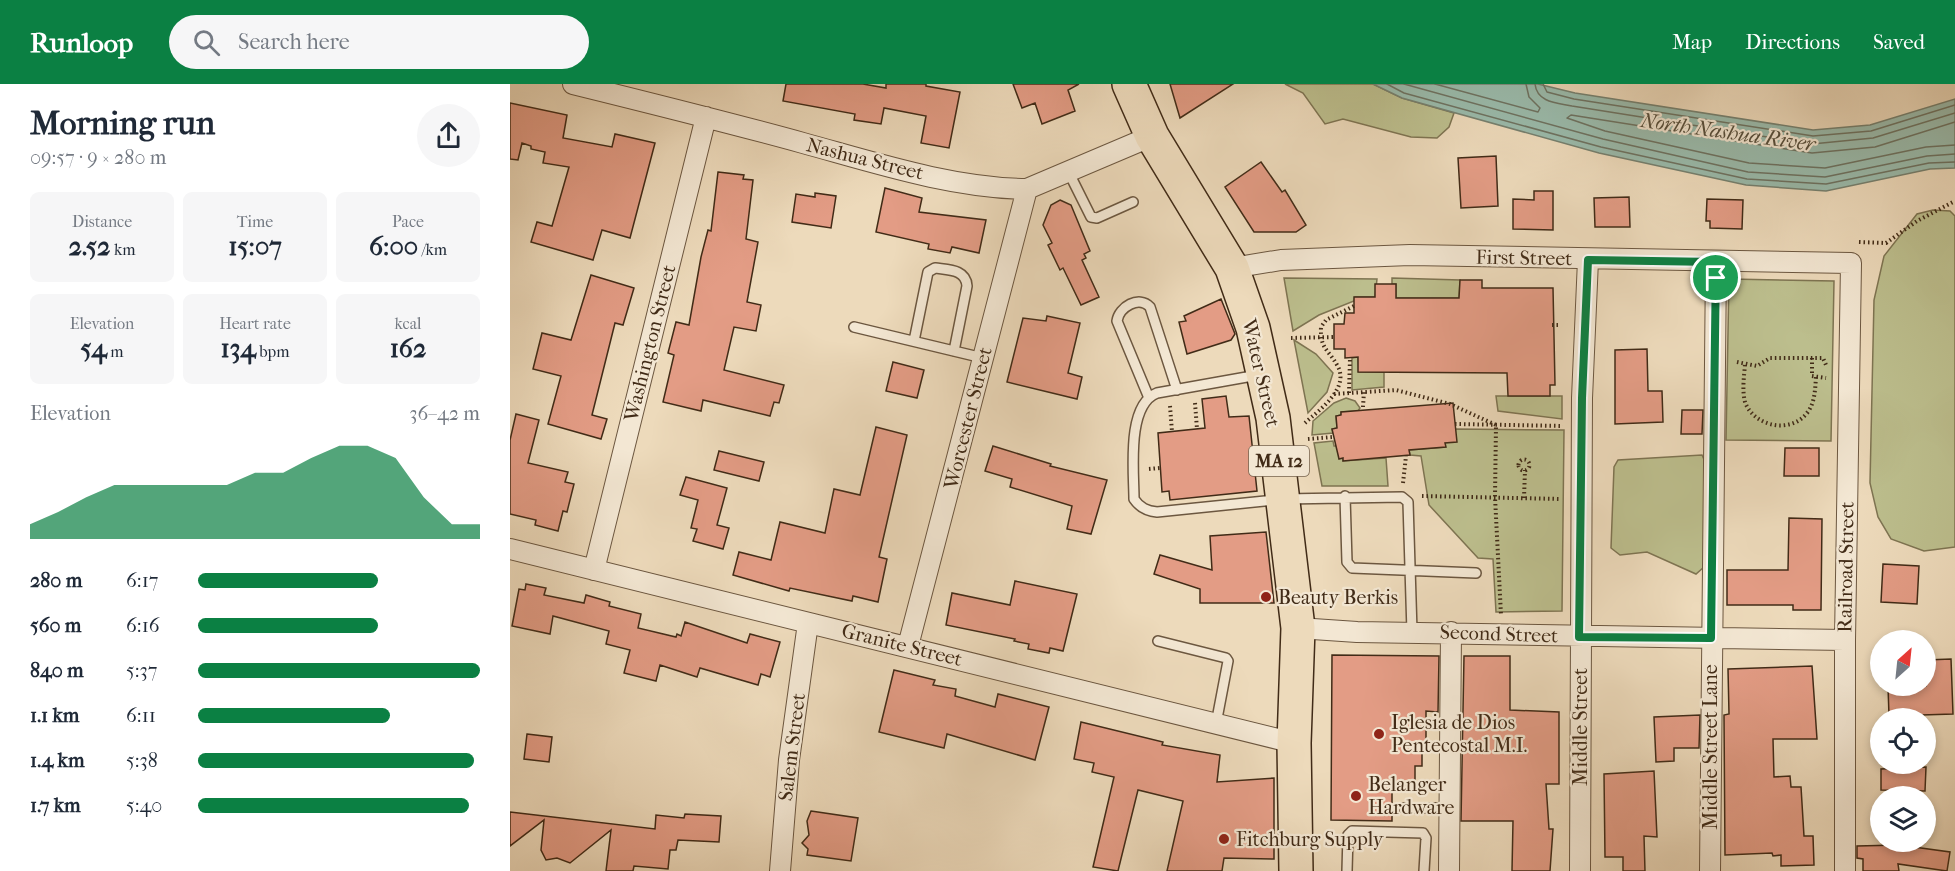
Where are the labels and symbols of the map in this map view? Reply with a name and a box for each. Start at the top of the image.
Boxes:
water label: North Nashua River [1638,108,1818,156]
street label: Nashua Street [804,133,926,185]
street label: First Street [1475,246,1573,270]
pin [1690,252,1741,303]
street label: Washington Street [619,262,681,425]
street label: Water Street [1237,316,1285,429]
street label: Worcester Street [939,345,997,492]
road number: MA 12 [1249,446,1309,476]
street label: Railroad Street [1833,501,1859,633]
place label: Beauty Berkis [1278,586,1398,609]
marker: Beauty Berkis [1259,590,1273,604]
street label: Granite Street [839,619,965,671]
street label: Second Street [1439,620,1559,648]
north arrow [1870,630,1936,696]
street label: Middle Street Lane [1699,664,1722,830]
street label: Middle Street [1569,668,1592,786]
street label: Salem Street [774,692,810,802]
place label: Iglesia de Dios Pentecostal M.I. [1391,711,1528,757]
marker: Iglesia de Dios Pentecostal M.I. [1372,727,1386,741]
place label: Belanger Hardware [1368,773,1454,819]
marker: Belanger Hardware [1349,789,1363,803]
place label: Fitchburg Supply [1236,828,1385,851]
marker: Fitchburg Supply [1217,832,1231,846]

